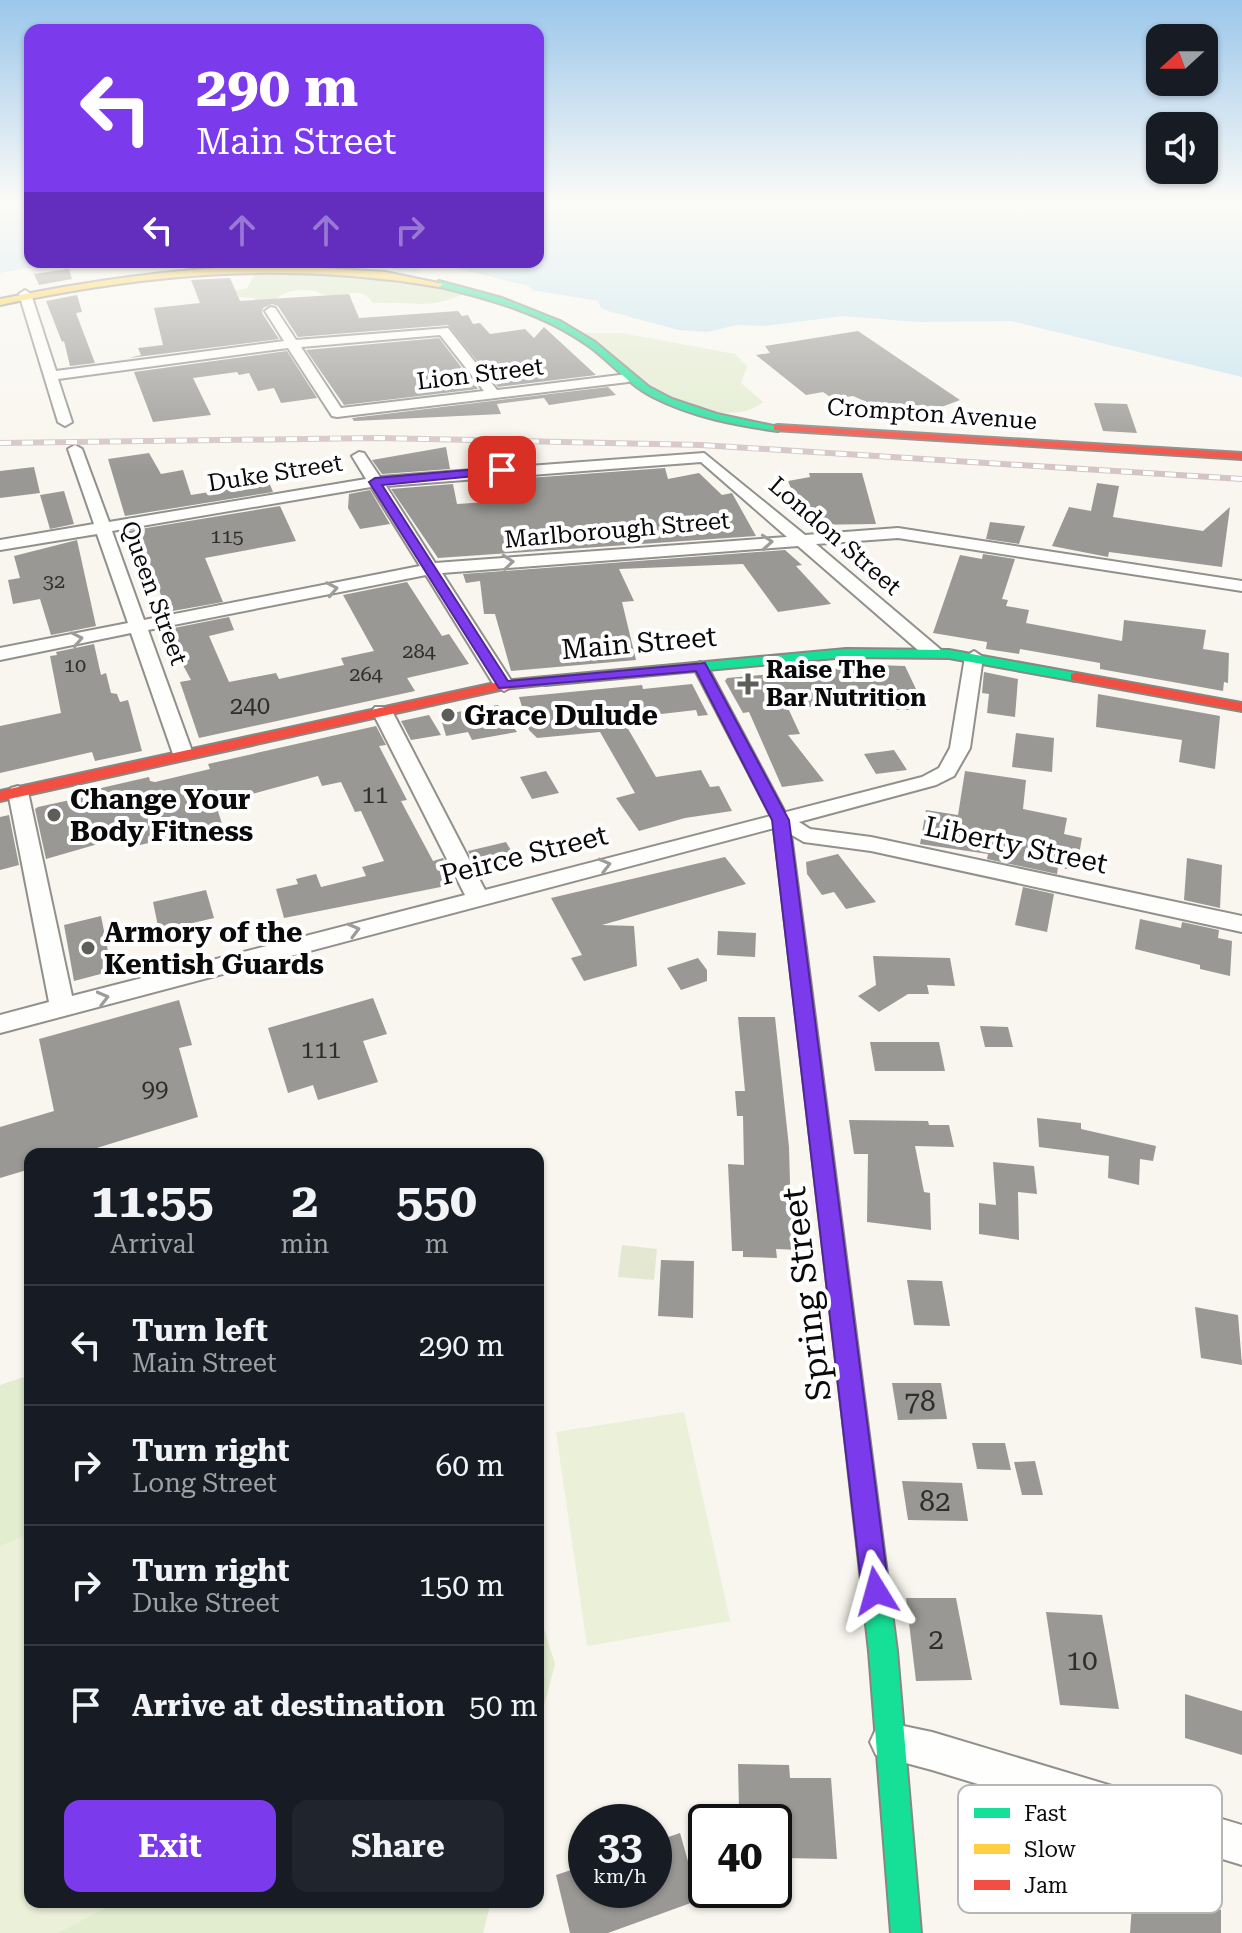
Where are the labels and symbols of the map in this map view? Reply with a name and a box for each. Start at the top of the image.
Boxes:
north arrow [1146,24,1218,96]
street label: Lion Street [415,352,545,396]
street label: Crompton Avenue [826,393,1038,435]
pin [468,436,536,504]
street label: Duke Street [206,449,344,497]
street label: London Street [763,471,907,601]
street label: Marlborough Street [503,506,731,554]
street label: Queen Street [115,517,193,669]
house number: 115 [210,524,244,548]
one-way arrow [761,534,774,551]
one-way arrow [502,554,515,571]
house number: 32 [43,569,65,593]
one-way arrow [325,581,338,598]
street label: Main Street [560,620,718,666]
one-way arrow [70,632,83,649]
house number: 284 [402,639,437,663]
house number: 10 [64,653,86,677]
place label: Raise The Bar Nutrition [766,656,926,712]
house number: 264 [349,662,384,686]
marker: Raise The Bar Nutrition [737,673,759,695]
house number: 240 [230,692,270,720]
place label: Grace Dulude [464,699,658,732]
marker: Grace Dulude [439,706,457,724]
house number: 11 [362,781,388,809]
place label: Change Your Body Fitness [70,783,253,848]
marker: Change Your Body Fitness [45,806,63,824]
street label: Liberty Street [921,809,1111,881]
street label: Peirce Street [437,818,611,892]
one-way arrow [598,857,612,874]
place label: Armory of the Kentish Guards [104,916,324,981]
one-way arrow [346,922,360,939]
marker: Armory of the Kentish Guards [79,939,97,957]
one-way arrow [95,990,109,1007]
house number: 111 [301,1036,341,1064]
house number: 99 [142,1075,168,1103]
street label: Spring Street [773,1185,839,1403]
house number: 78 [904,1385,936,1418]
house number: 82 [919,1485,951,1518]
position arrow [834,1549,918,1633]
house number: 2 [928,1623,944,1656]
house number: 10 [1066,1644,1098,1677]
legend [958,1785,1222,1913]
text: Fast [1024,1801,1067,1826]
speed limit sign: 40 [688,1804,792,1908]
text: Slow [1024,1837,1077,1862]
text: Jam [1024,1873,1068,1898]

